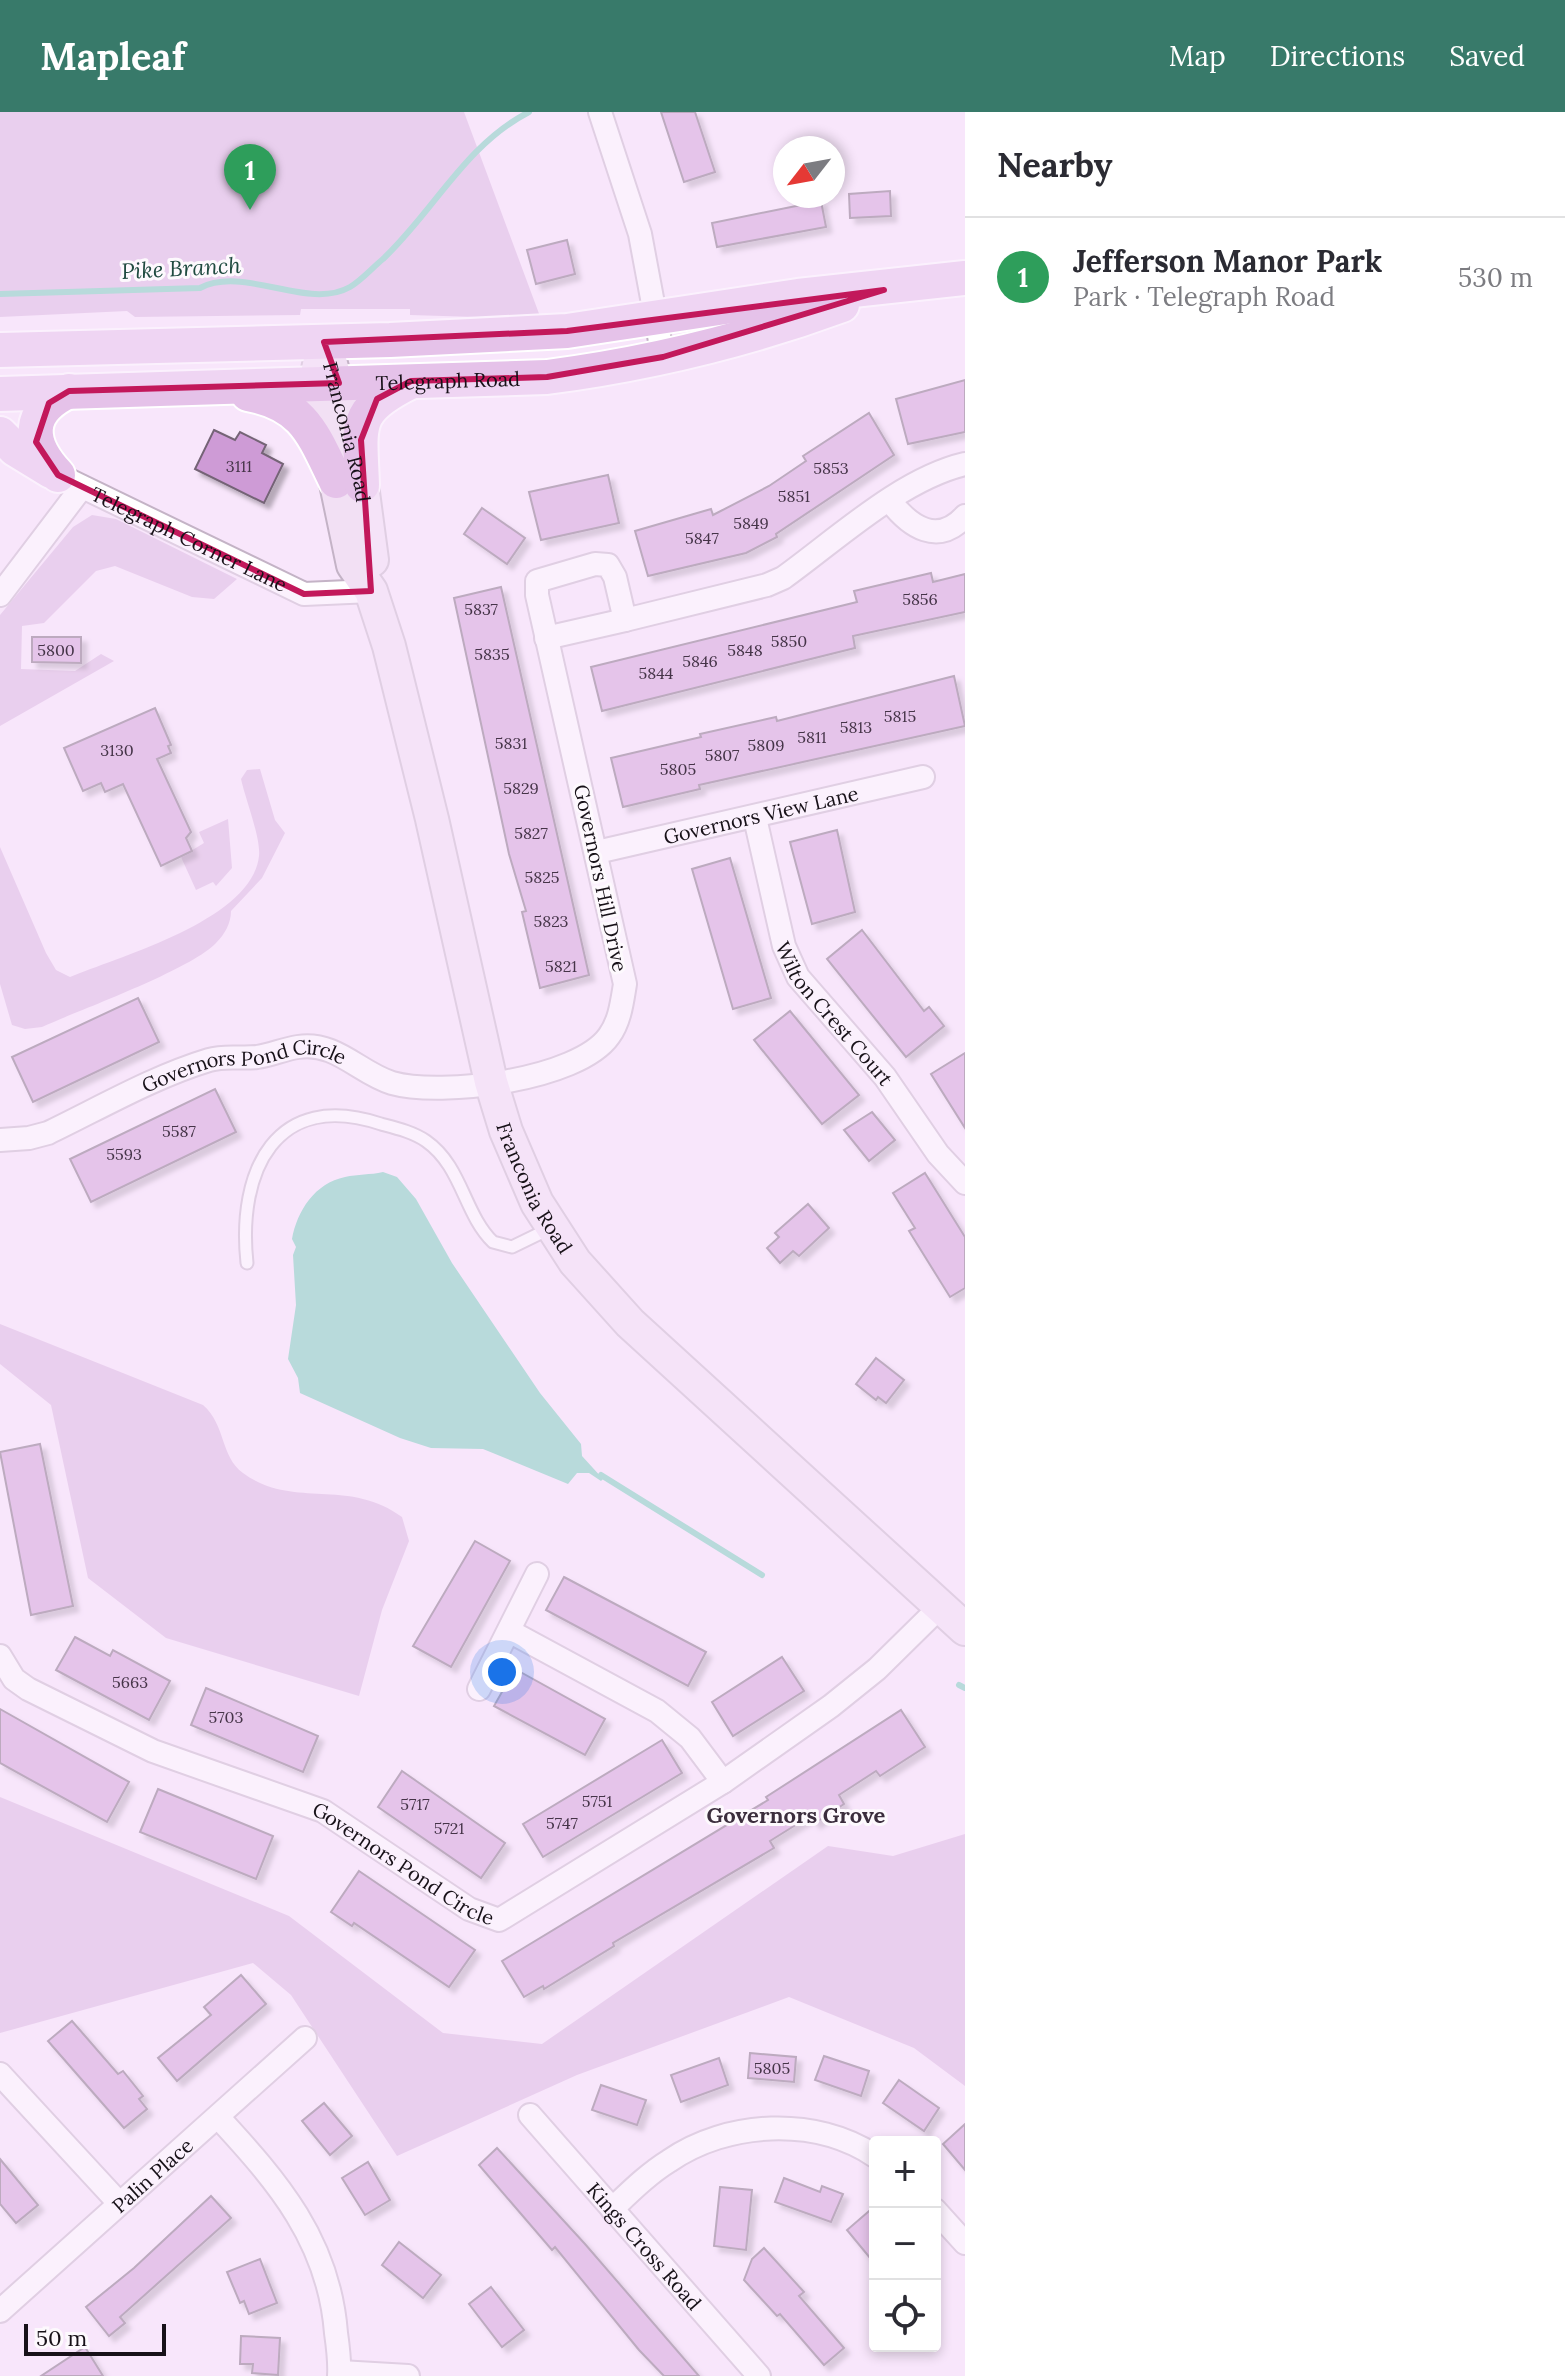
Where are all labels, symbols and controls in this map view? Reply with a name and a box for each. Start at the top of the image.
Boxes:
text: Mapleaf [40,32,185,80]
text: Map [1169,38,1226,74]
text: Directions [1270,38,1405,74]
text: Saved [1449,38,1525,74]
north arrow [773,136,845,208]
text: Nearby [997,143,1113,186]
pin: 1 [224,144,276,210]
text: Jefferson Manor Park [1073,242,1382,280]
water label: Pike Branch [120,251,242,285]
text: 1 [1018,261,1028,294]
text: 530 m [1458,261,1533,294]
text: Park · Telegraph Road [1073,280,1335,313]
street label: Franconia Road [318,359,377,503]
street label: Telegraph Road [375,365,520,395]
house number: 3111 [226,456,252,476]
house number: 5853 [813,458,849,478]
street label: Telegraph Corner Lane [87,481,292,597]
house number: 5851 [778,486,810,506]
house number: 5849 [733,513,769,533]
house number: 5847 [685,528,720,548]
house number: 5856 [902,589,938,609]
house number: 5837 [464,599,498,619]
house number: 5850 [771,631,807,651]
house number: 5800 [37,640,75,660]
house number: 5848 [727,640,763,660]
house number: 5835 [474,644,510,664]
house number: 5846 [682,651,718,671]
house number: 5844 [638,663,674,683]
house number: 5815 [884,706,916,726]
house number: 5813 [840,717,872,737]
house number: 5811 [797,727,827,747]
house number: 5831 [495,733,527,753]
house number: 5809 [748,735,784,755]
house number: 3130 [100,740,134,760]
house number: 5807 [705,745,740,765]
house number: 5805 [660,759,696,779]
house number: 5829 [503,778,539,798]
street label: Governors View Lane [661,780,861,849]
street label: Governors Hill Drive [569,782,633,974]
house number: 5827 [514,823,548,843]
house number: 5825 [524,867,560,887]
house number: 5823 [534,911,569,931]
street label: Wilton Crest Court [771,937,899,1090]
house number: 5821 [545,956,577,976]
street label: Governors Pond Circle [137,1033,351,1097]
street label: Franconia Road [492,1119,578,1258]
house number: 5587 [162,1121,197,1141]
house number: 5593 [106,1144,142,1164]
your location [482,1652,522,1692]
house number: 5663 [112,1672,148,1692]
house number: 5703 [209,1707,244,1727]
house number: 5751 [582,1791,612,1811]
house number: 5717 [400,1794,430,1814]
street label: Governors Pond Circle [310,1796,498,1930]
district label: Governors Grove [707,1801,886,1829]
house number: 5747 [546,1813,579,1833]
house number: 5721 [434,1818,464,1838]
house number: 5805 [754,2058,790,2078]
street label: Palin Place [106,2132,198,2218]
map controls [869,2136,941,2352]
button: + [869,2136,941,2208]
street label: Kings Cross Road [582,2177,707,2315]
button: − [869,2208,941,2280]
button: locate [869,2280,941,2352]
scale bar [24,2320,166,2356]
text: 50 m [36,2324,87,2352]

